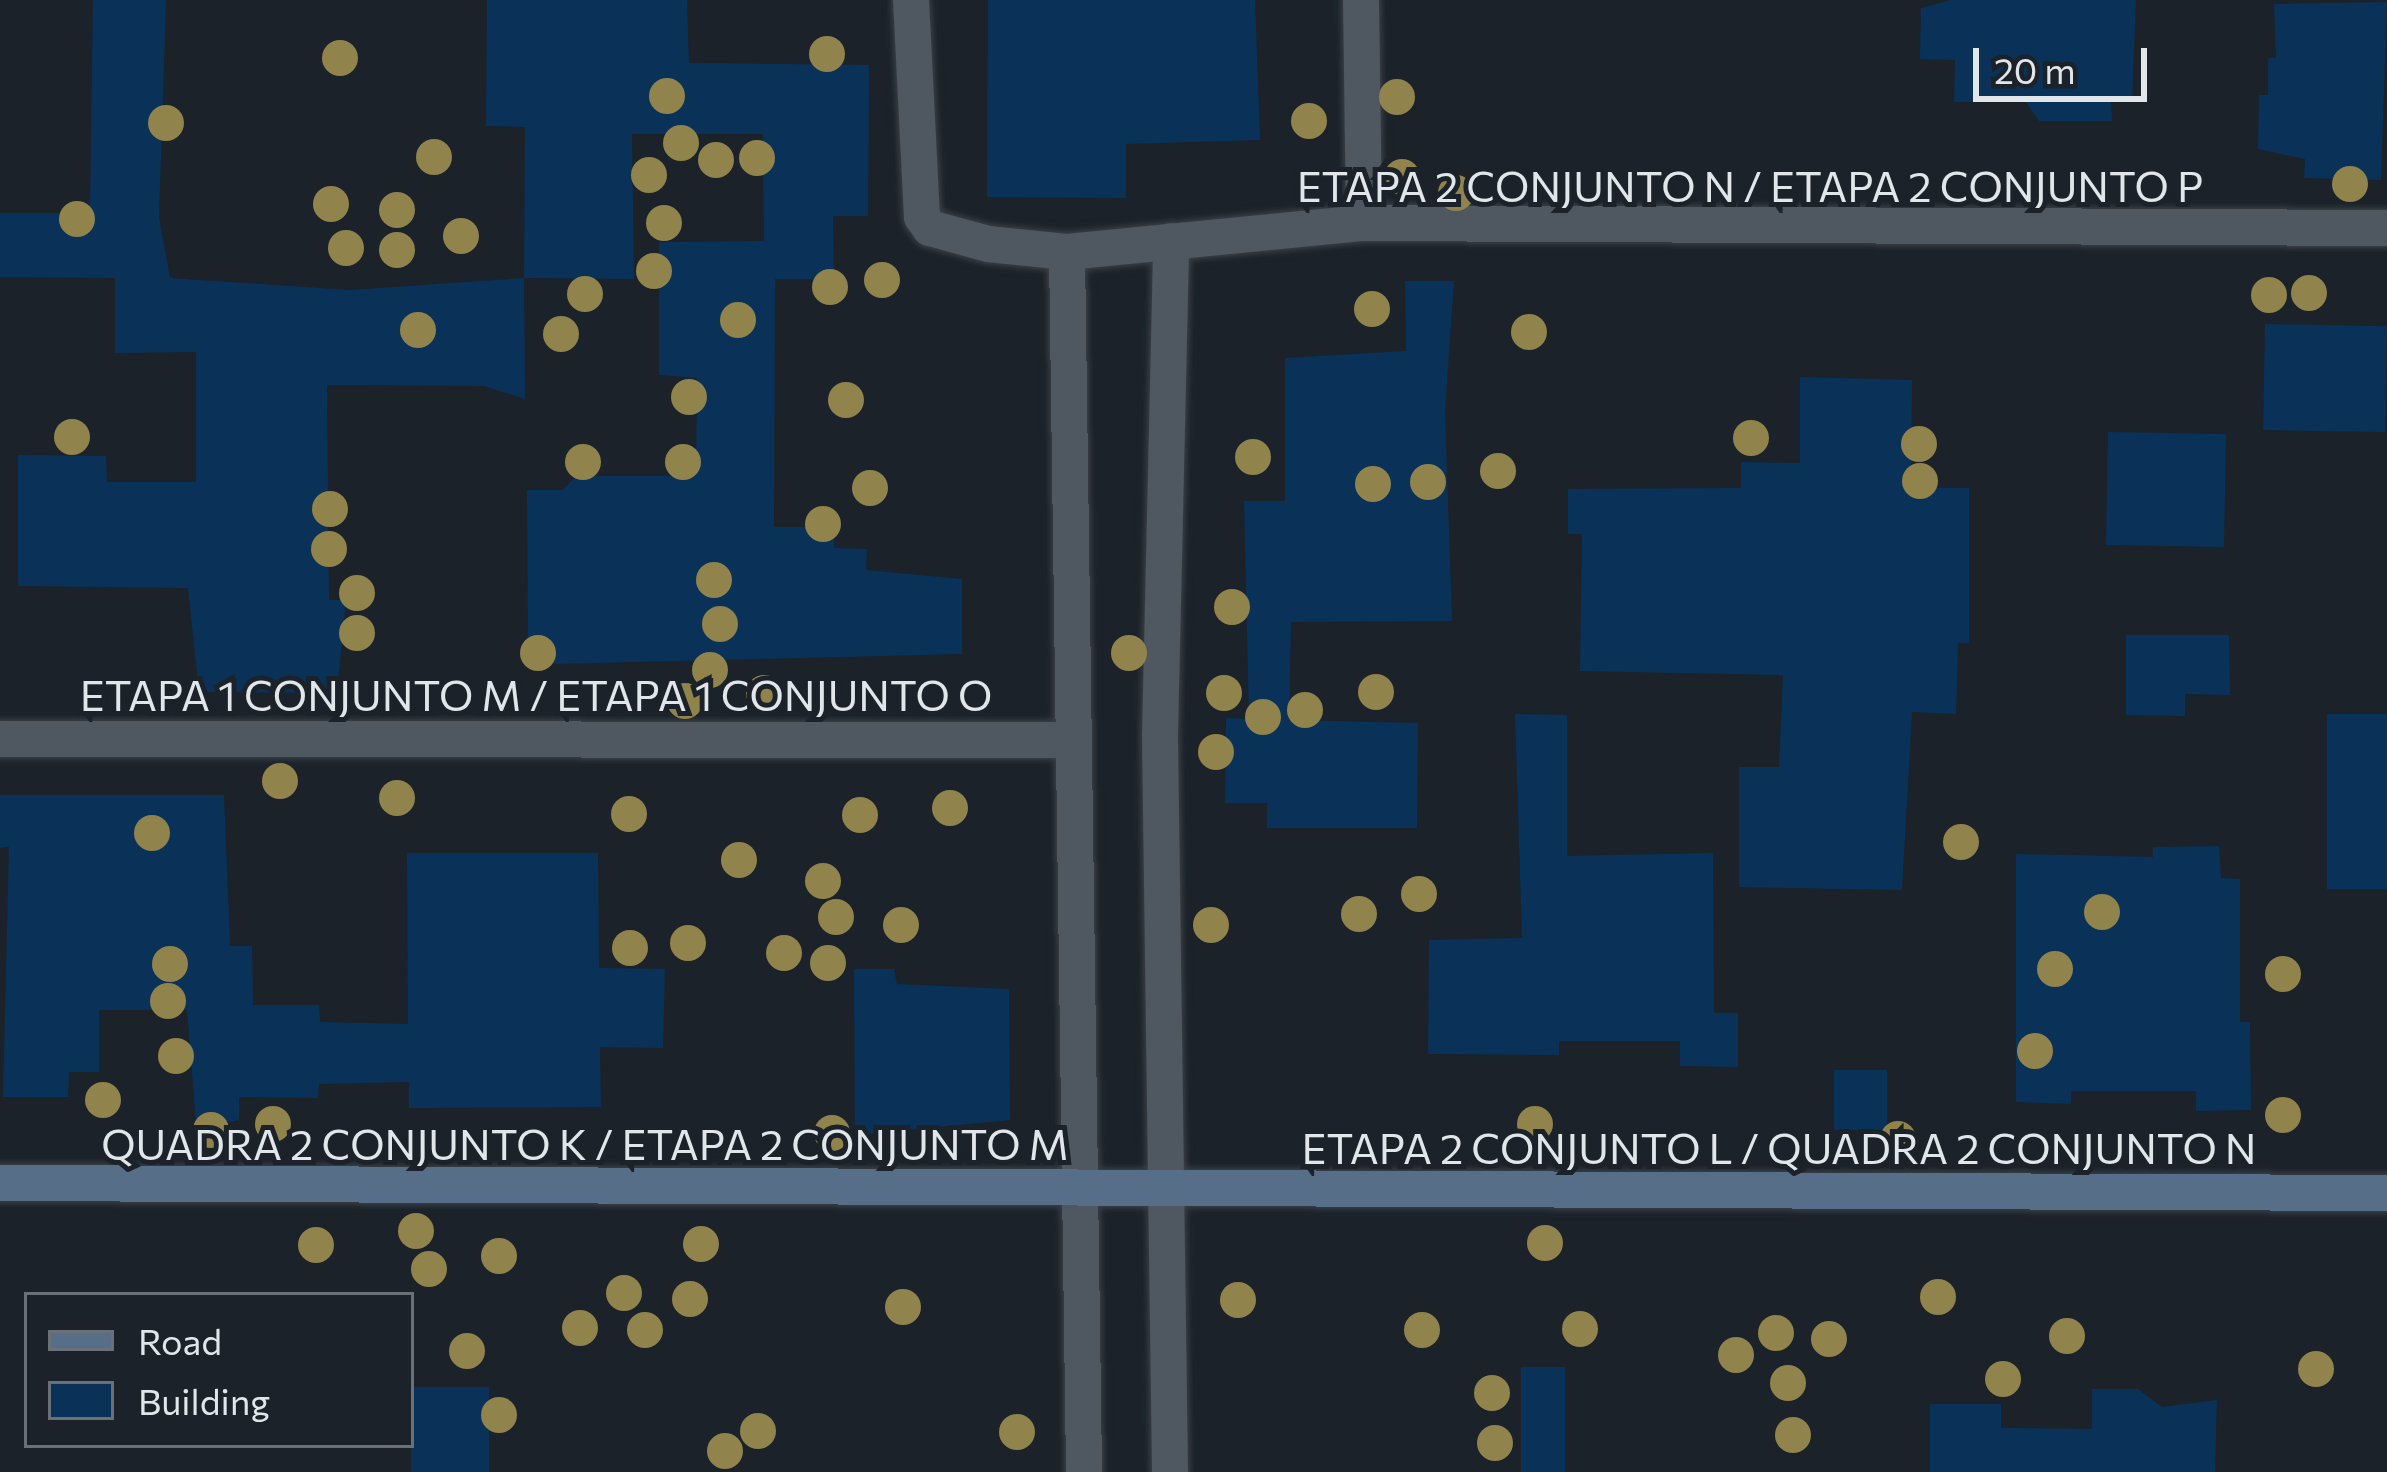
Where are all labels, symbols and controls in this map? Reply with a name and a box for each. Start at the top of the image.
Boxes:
scale bar [1979,24,2153,98]
text: 20 m [1994,47,2076,91]
street label: ETAPA 2 CONJUNTO N / ETAPA 2 CONJUNTO P [1297,160,2203,210]
street label: ETAPA 1 CONJUNTO M / ETAPA 1 CONJUNTO O [80,669,992,719]
street label: QUADRA 2 CONJUNTO K / ETAPA 2 CONJUNTO M [101,1118,1069,1168]
street label: ETAPA 2 CONJUNTO L / QUADRA 2 CONJUNTO N [1302,1122,2256,1172]
legend [24,1292,414,1448]
text: Road [138,1318,222,1362]
text: Building [138,1378,270,1422]

